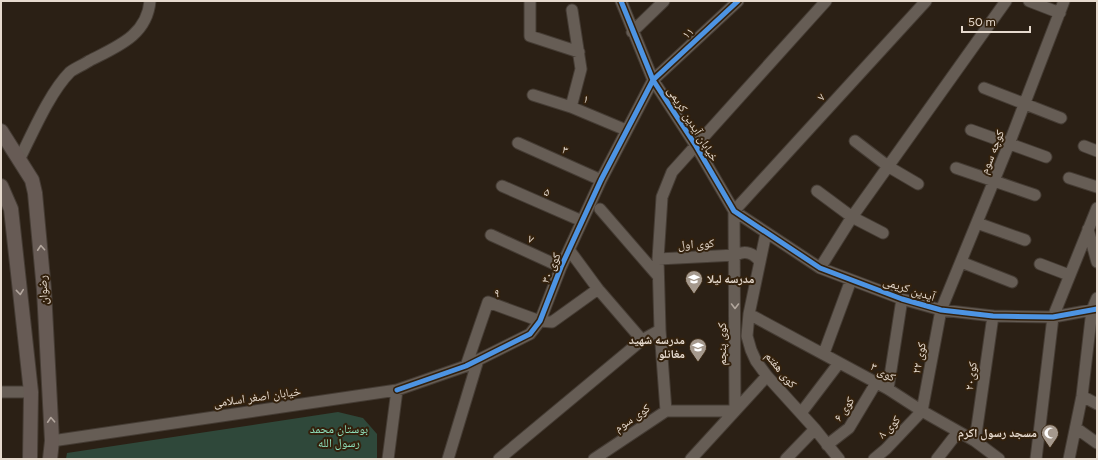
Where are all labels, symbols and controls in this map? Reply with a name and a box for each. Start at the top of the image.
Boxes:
scale bar [962,8,1030,34]
text: 50 m [968,15,996,29]
street label: ۱۱ [679,24,697,42]
street label: خیابان آیدین کریمی [664,84,722,164]
street label: ۷ [814,90,828,104]
street label: ۱ [581,92,591,106]
street label: کوچه سوم [977,128,1008,176]
street label: ۳ [560,143,570,157]
street label: ۵ [542,185,552,199]
street label: ۷ [526,232,537,247]
street label: کوی اول [677,236,715,252]
one-way arrow [36,245,45,251]
street label: کوی ۳۰ [538,251,564,285]
school or university icon: مدرسه لیلا [684,269,704,294]
place label: مدرسه لیلا [707,272,755,286]
street label: آیدین کریمی [881,274,938,304]
street label: رضوان [35,275,51,305]
street label: ۹ [493,286,501,300]
one-way arrow [15,289,24,295]
one-way arrow [731,303,739,309]
street label: کوی پنجم [715,323,730,365]
place label: مدرسه شهید مغانلو [629,333,685,361]
school or university icon: مدرسه شهید مغانلو [688,337,708,362]
street label: کوی ۲۲ [909,341,929,375]
street label: کوی هفتم [761,349,800,392]
street label: کوی ۳ [868,359,898,385]
street label: کوی۲۰ [962,361,980,391]
street label: خیابان اصغر اسلامی [212,384,302,410]
street label: کوی ۶ [831,394,857,424]
street label: کوی سوم [611,401,653,436]
street label: کوی ۸ [875,413,903,441]
one-way arrow [46,417,55,423]
park label: بوستان محمد رسول الله [310,422,368,450]
mosque icon: مسجد رسول اکرم [1040,423,1060,448]
place label: مسجد رسول اکرم [958,426,1037,441]

